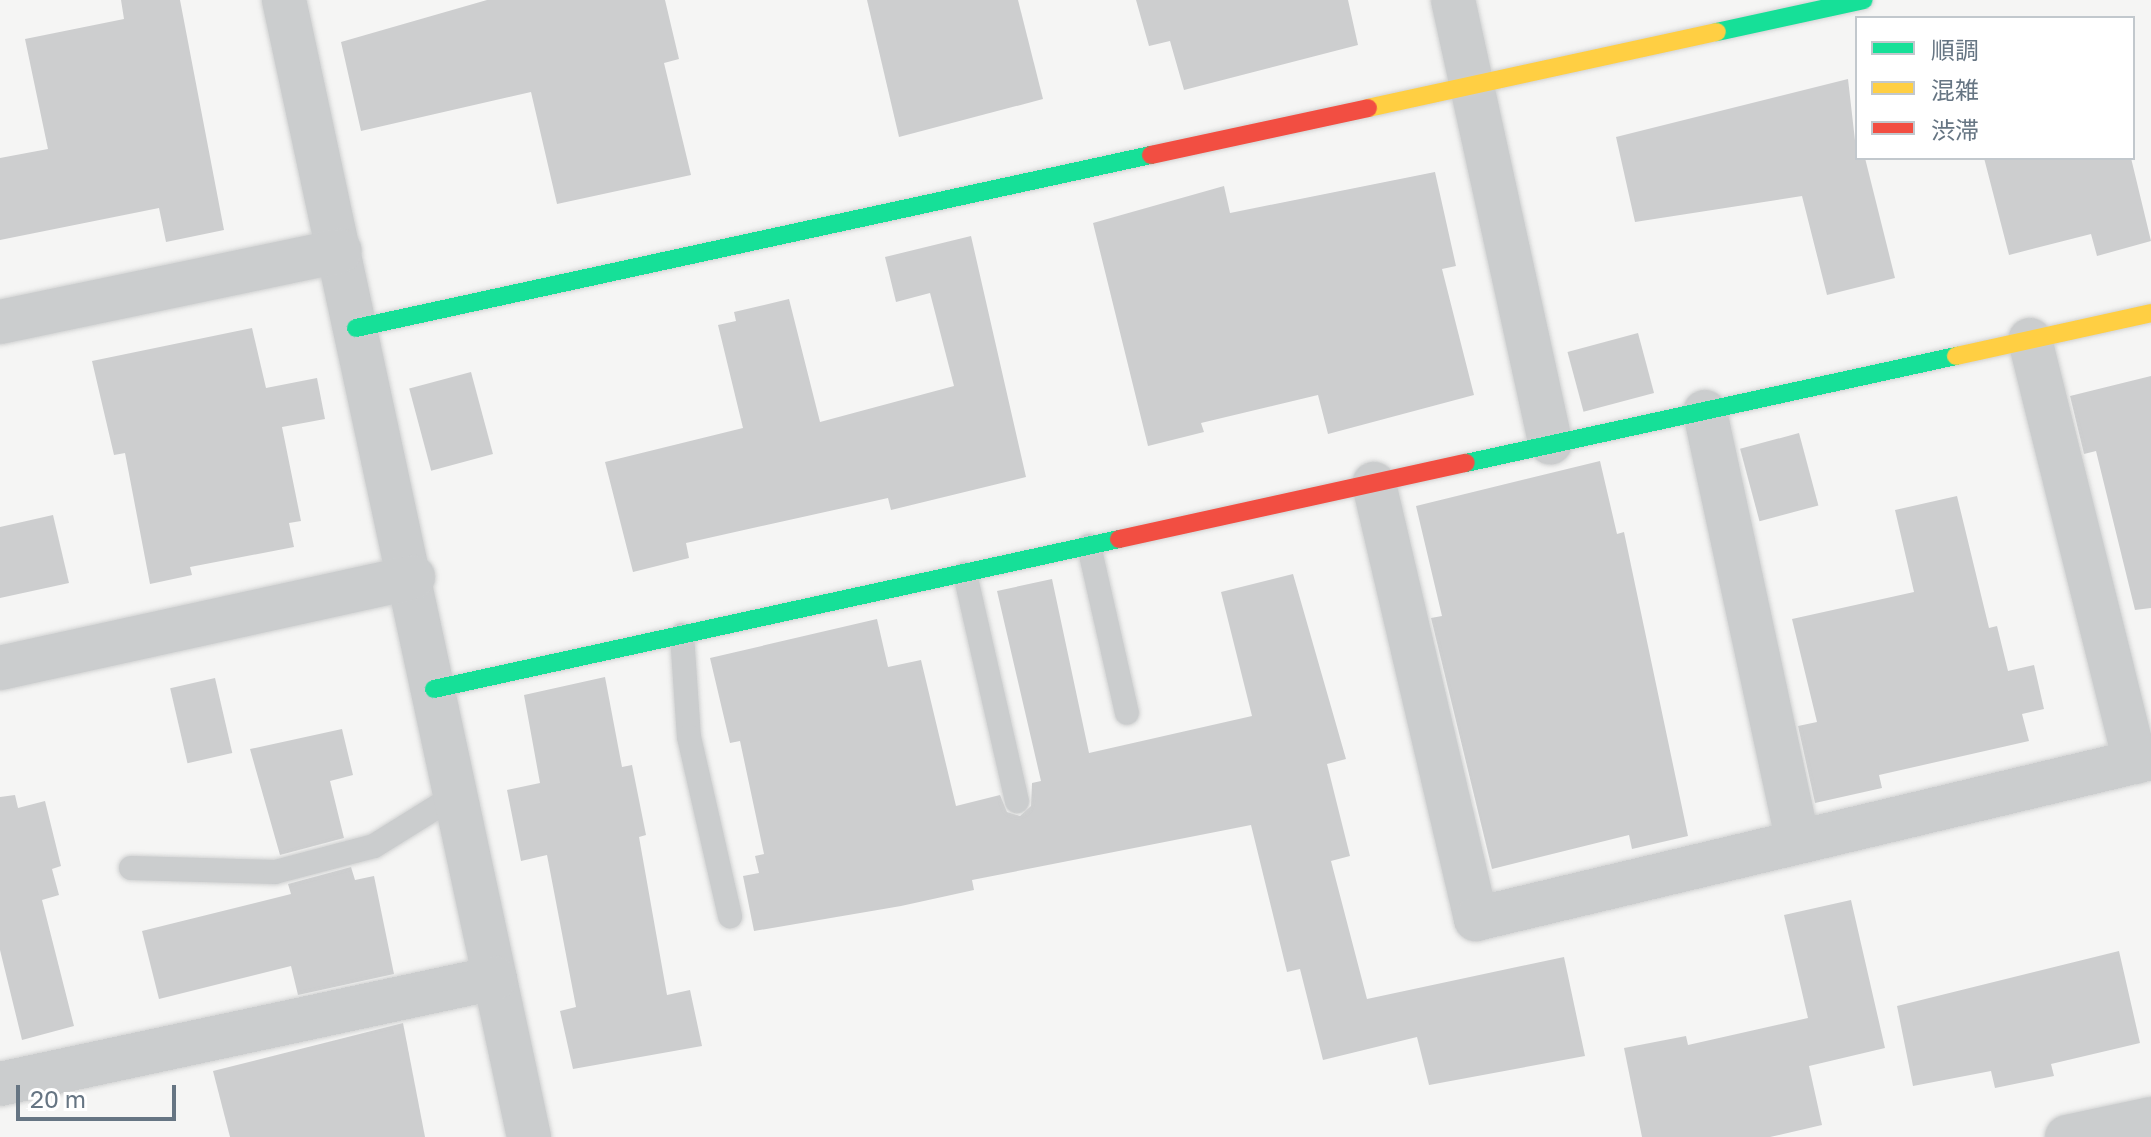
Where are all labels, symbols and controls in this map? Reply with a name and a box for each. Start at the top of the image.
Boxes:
legend [1855,16,2135,160]
text: 順調 [1931,35,1979,64]
text: 混雑 [1931,75,1979,104]
text: 渋滞 [1931,115,1979,144]
scale bar [20,1069,180,1119]
text: 20 m [30,1084,86,1113]

